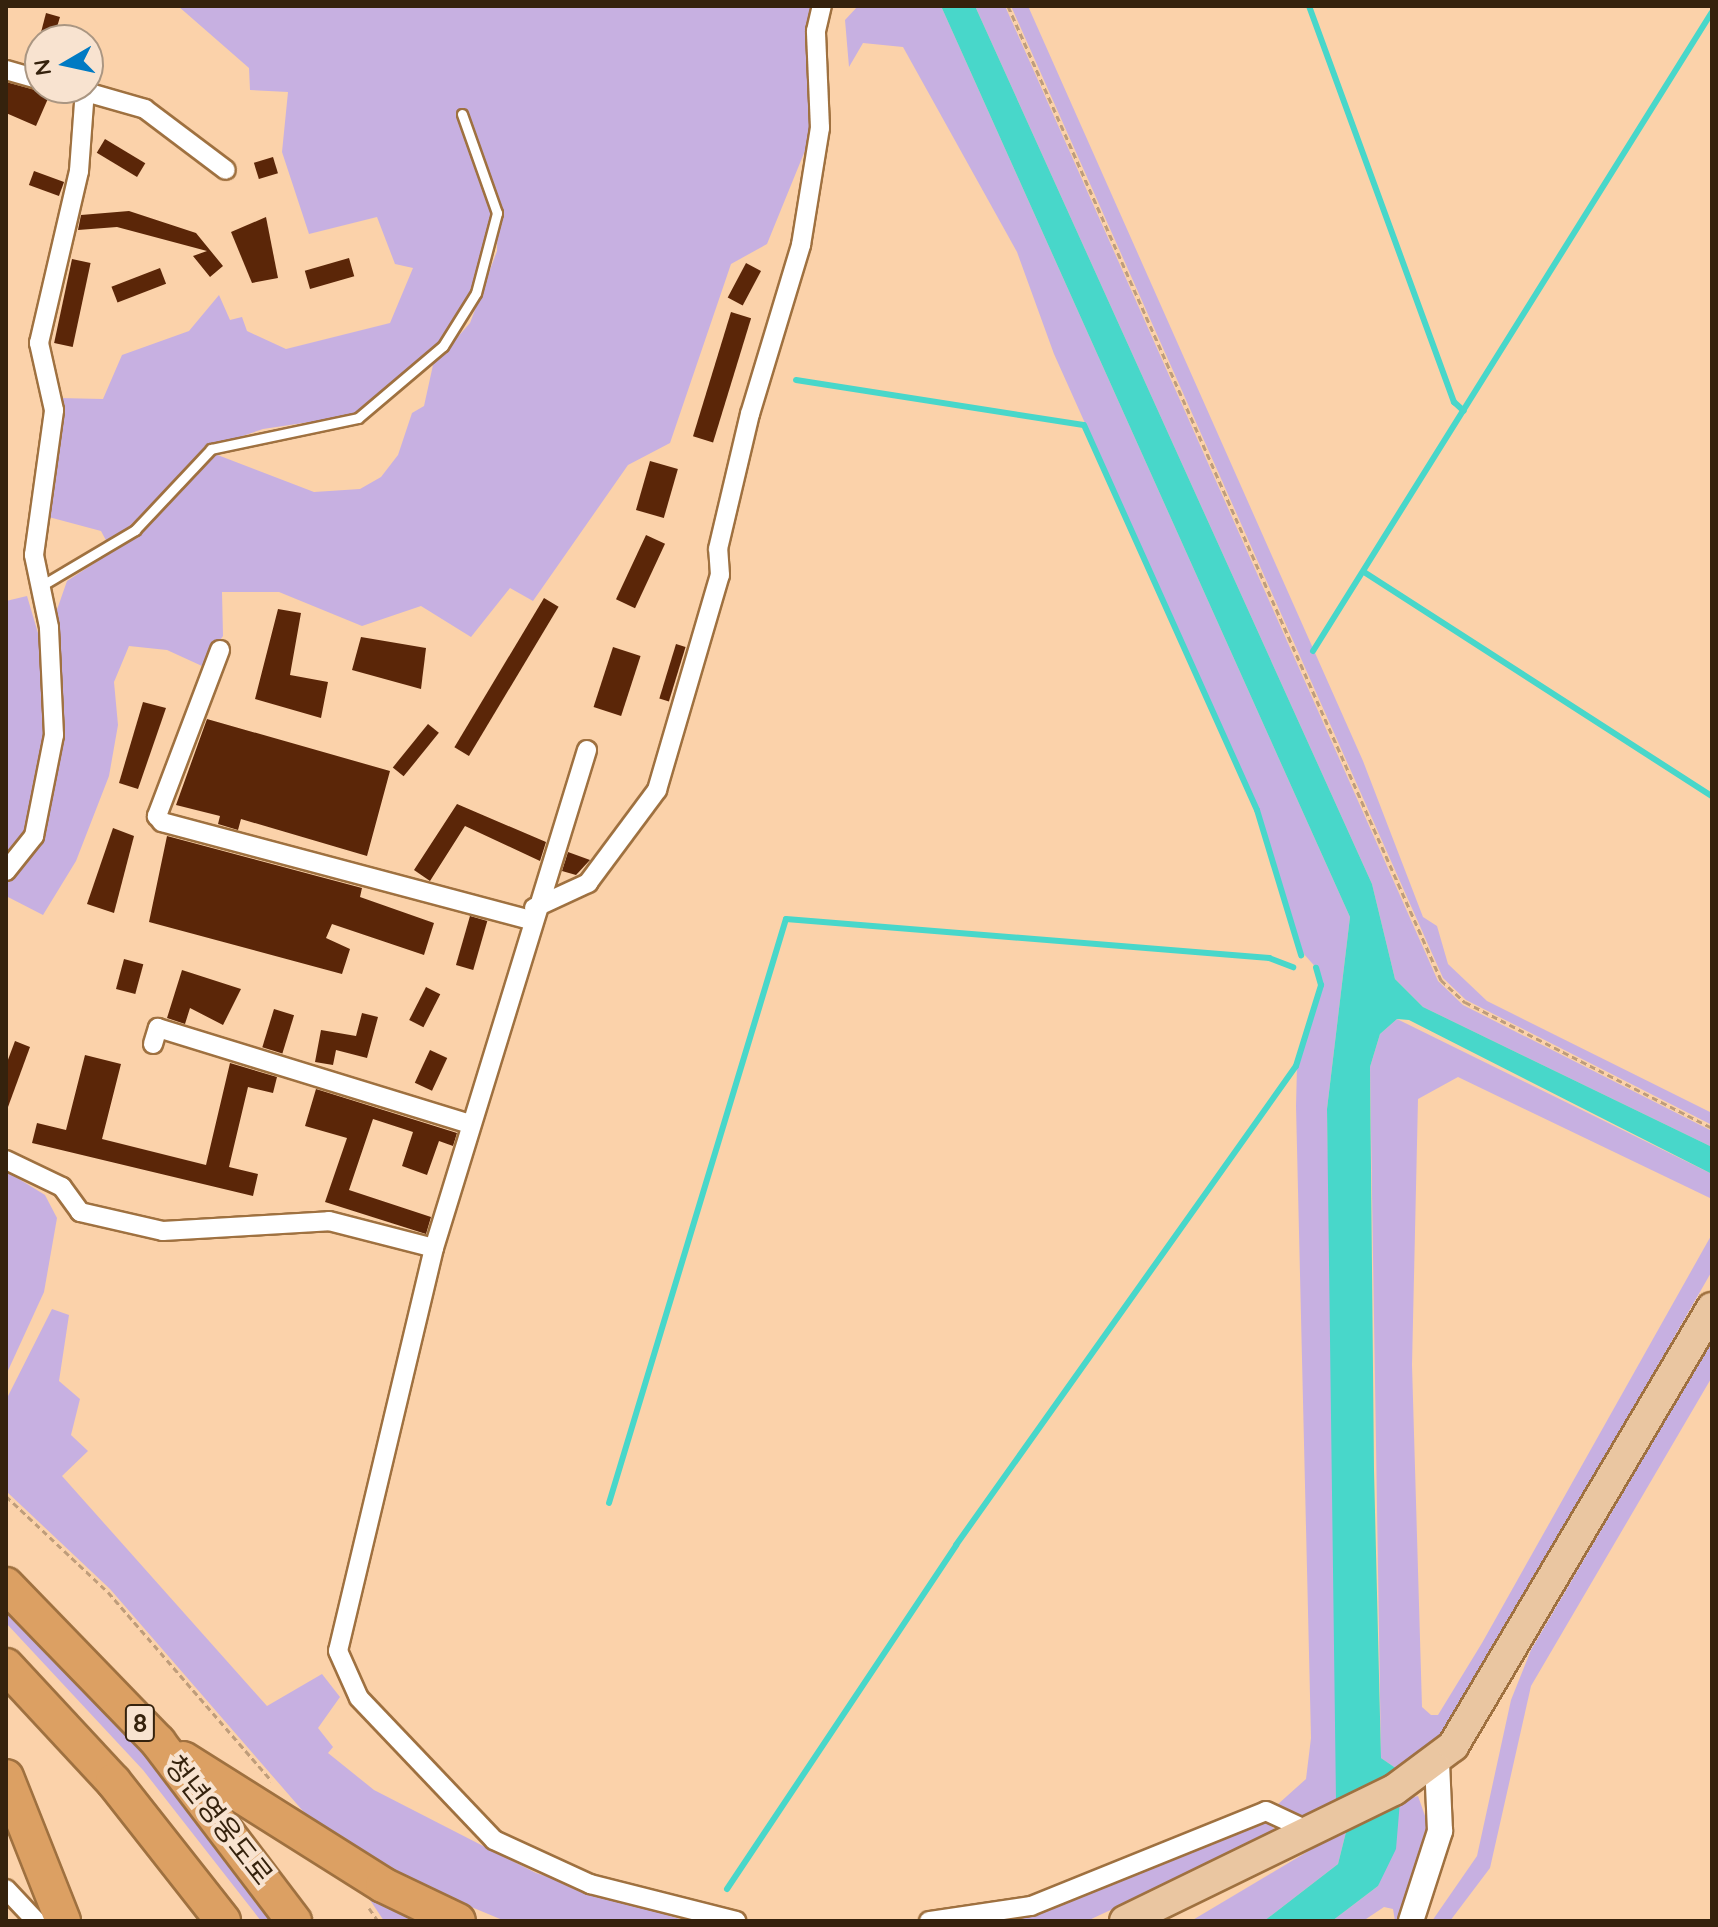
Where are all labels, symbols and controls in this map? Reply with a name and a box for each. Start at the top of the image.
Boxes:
north arrow [24,24,104,104]
text: N [27,57,57,78]
road number: 8 [124,1701,156,1745]
street label: 청년영웅도로 [158,1749,280,1891]

